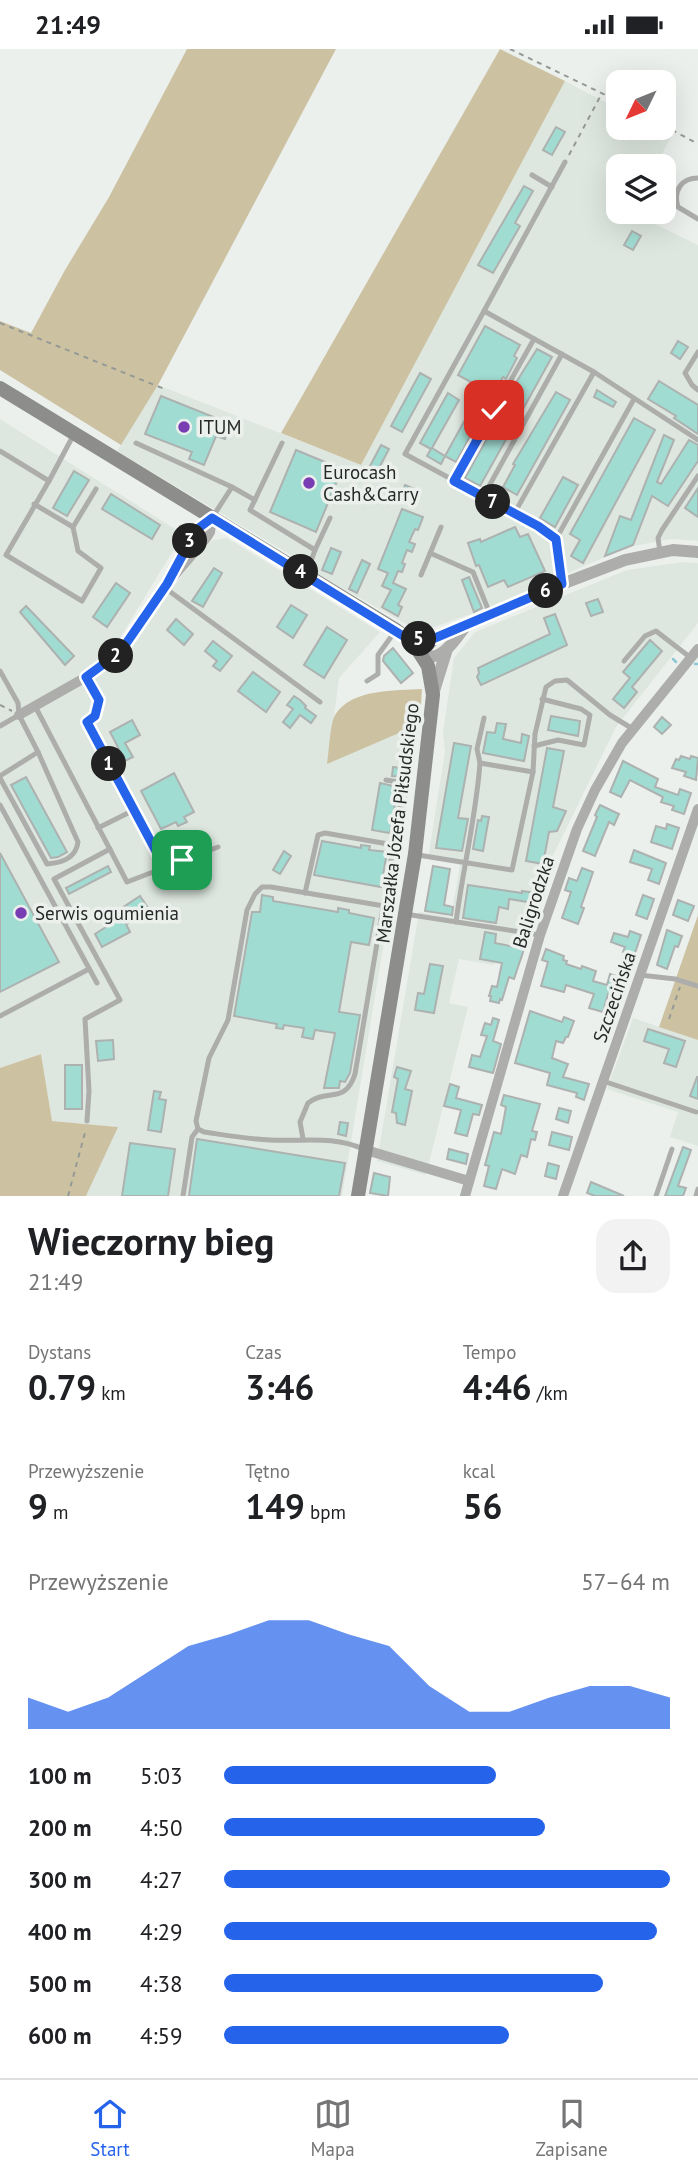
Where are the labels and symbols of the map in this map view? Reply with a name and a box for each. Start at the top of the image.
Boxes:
north arrow [606,70,676,140]
pin [464,380,524,440]
place label: ITUM [198,415,242,439]
marker: ITUM [176,419,192,435]
place label: Eurocash Cash&Carry [323,460,419,506]
marker: Eurocash Cash&Carry [301,475,317,491]
pin: 7 [476,484,510,519]
pin: 3 [172,524,208,559]
pin: 4 [284,554,318,589]
pin: 6 [528,573,564,609]
pin: 5 [402,621,436,657]
pin: 2 [99,639,134,673]
street label: Marszałka Józefa Piłsudskiego [370,702,424,944]
pin: 1 [92,747,126,781]
pin [152,830,212,890]
street label: Baligrodzka [507,853,559,951]
place label: Serwis ogumienia [35,901,179,925]
marker: Serwis ogumienia [13,905,29,921]
street label: Szczecińska [587,948,641,1046]

